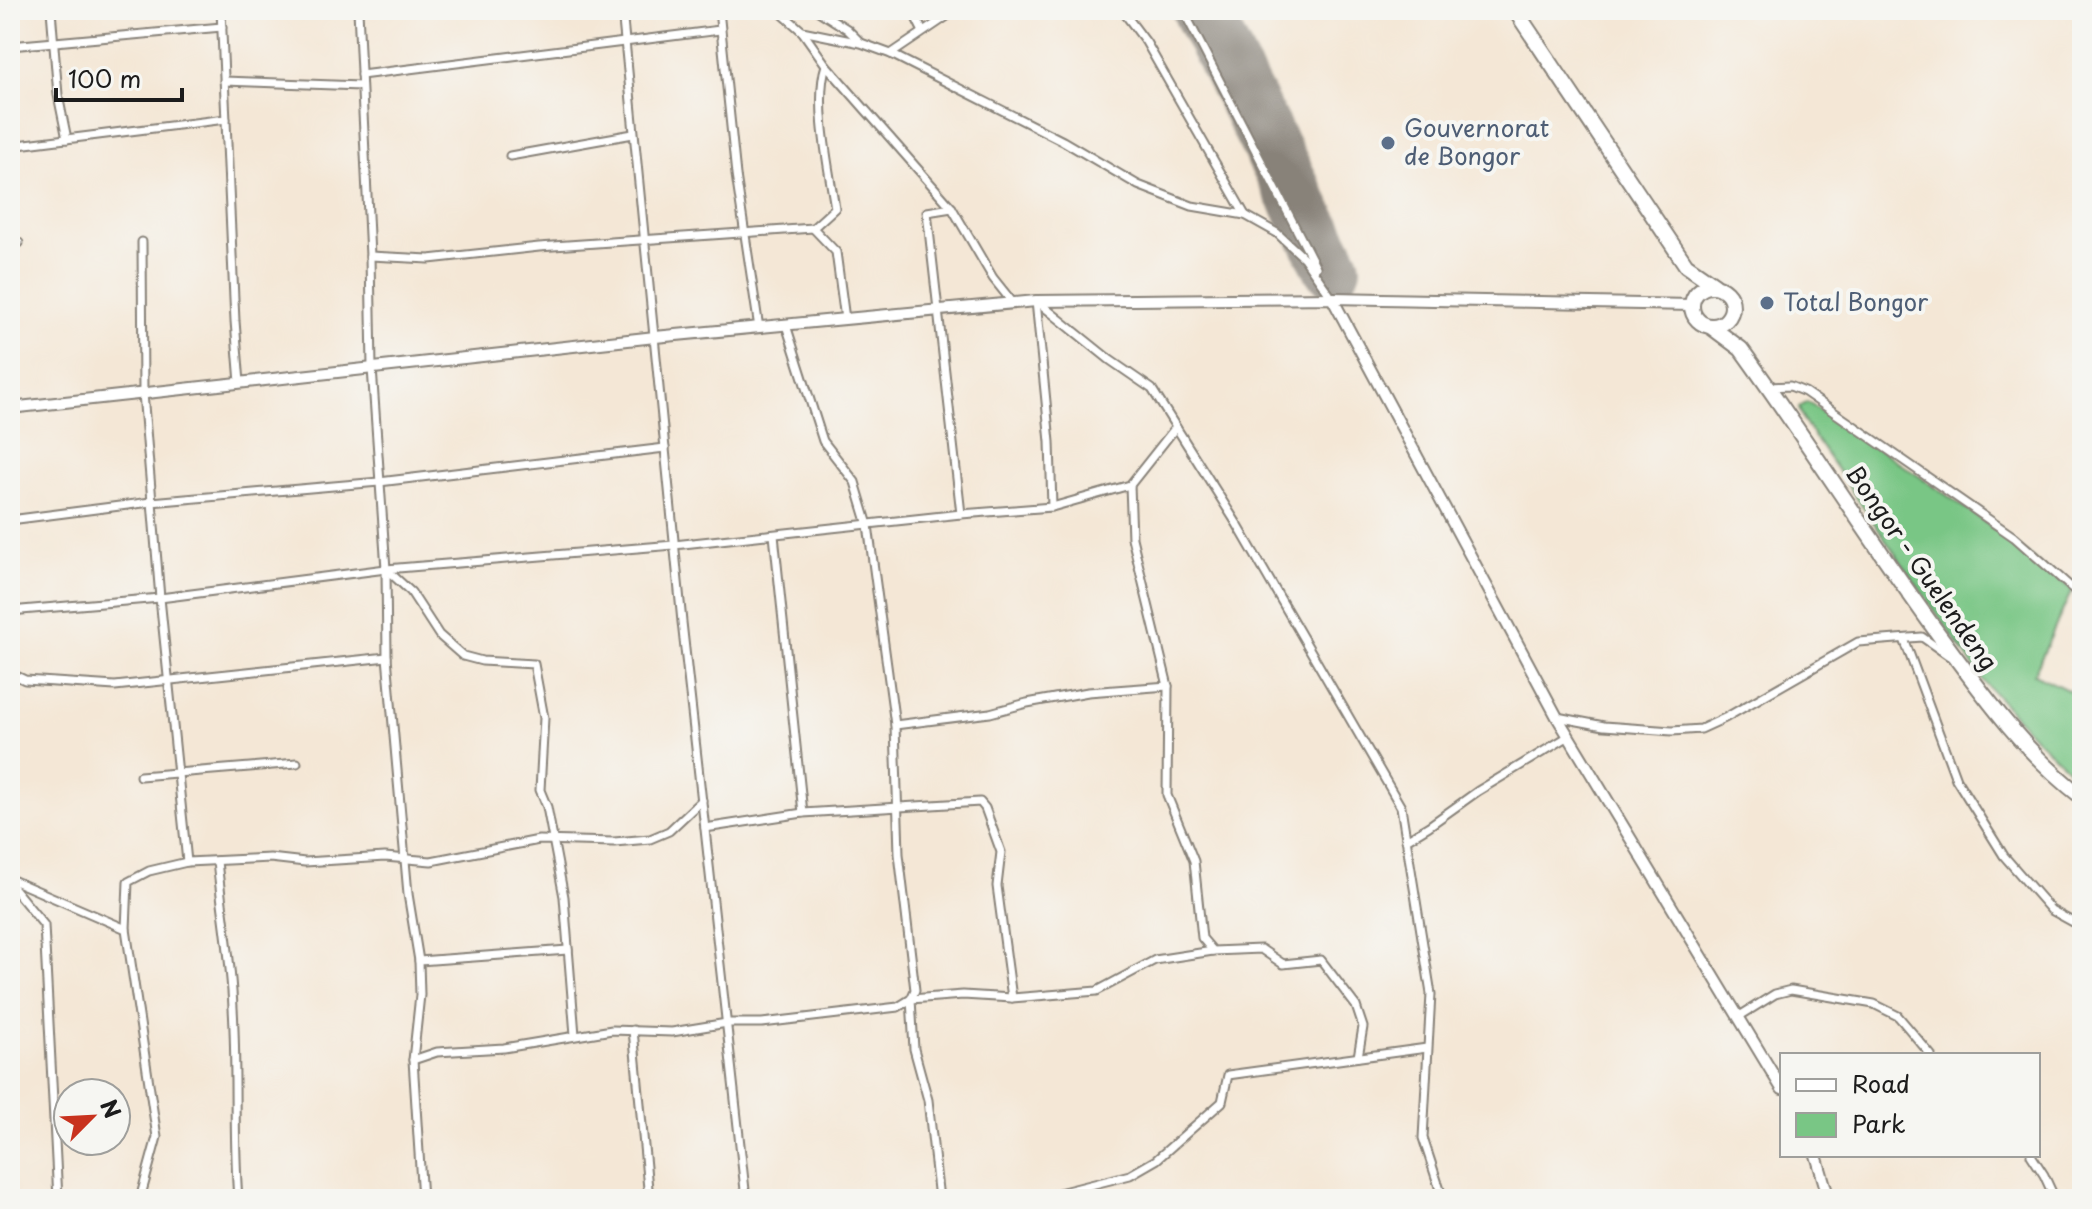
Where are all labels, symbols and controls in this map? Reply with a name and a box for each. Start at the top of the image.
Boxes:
scale bar [56,52,182,102]
text: 100 m [68,60,141,96]
place label: Gouvernorat de Bongor [1404,109,1550,173]
marker: Gouvernorat de Bongor [1379,134,1397,152]
place label: Total Bongor [1783,283,1929,319]
marker: Total Bongor [1758,294,1776,312]
street label: Bongor - Guelendeng [1838,457,2007,677]
legend [1780,1053,2040,1157]
text: Road [1852,1065,1910,1101]
north arrow [52,1077,132,1157]
text: N [93,1094,130,1123]
text: Park [1852,1105,1906,1141]

